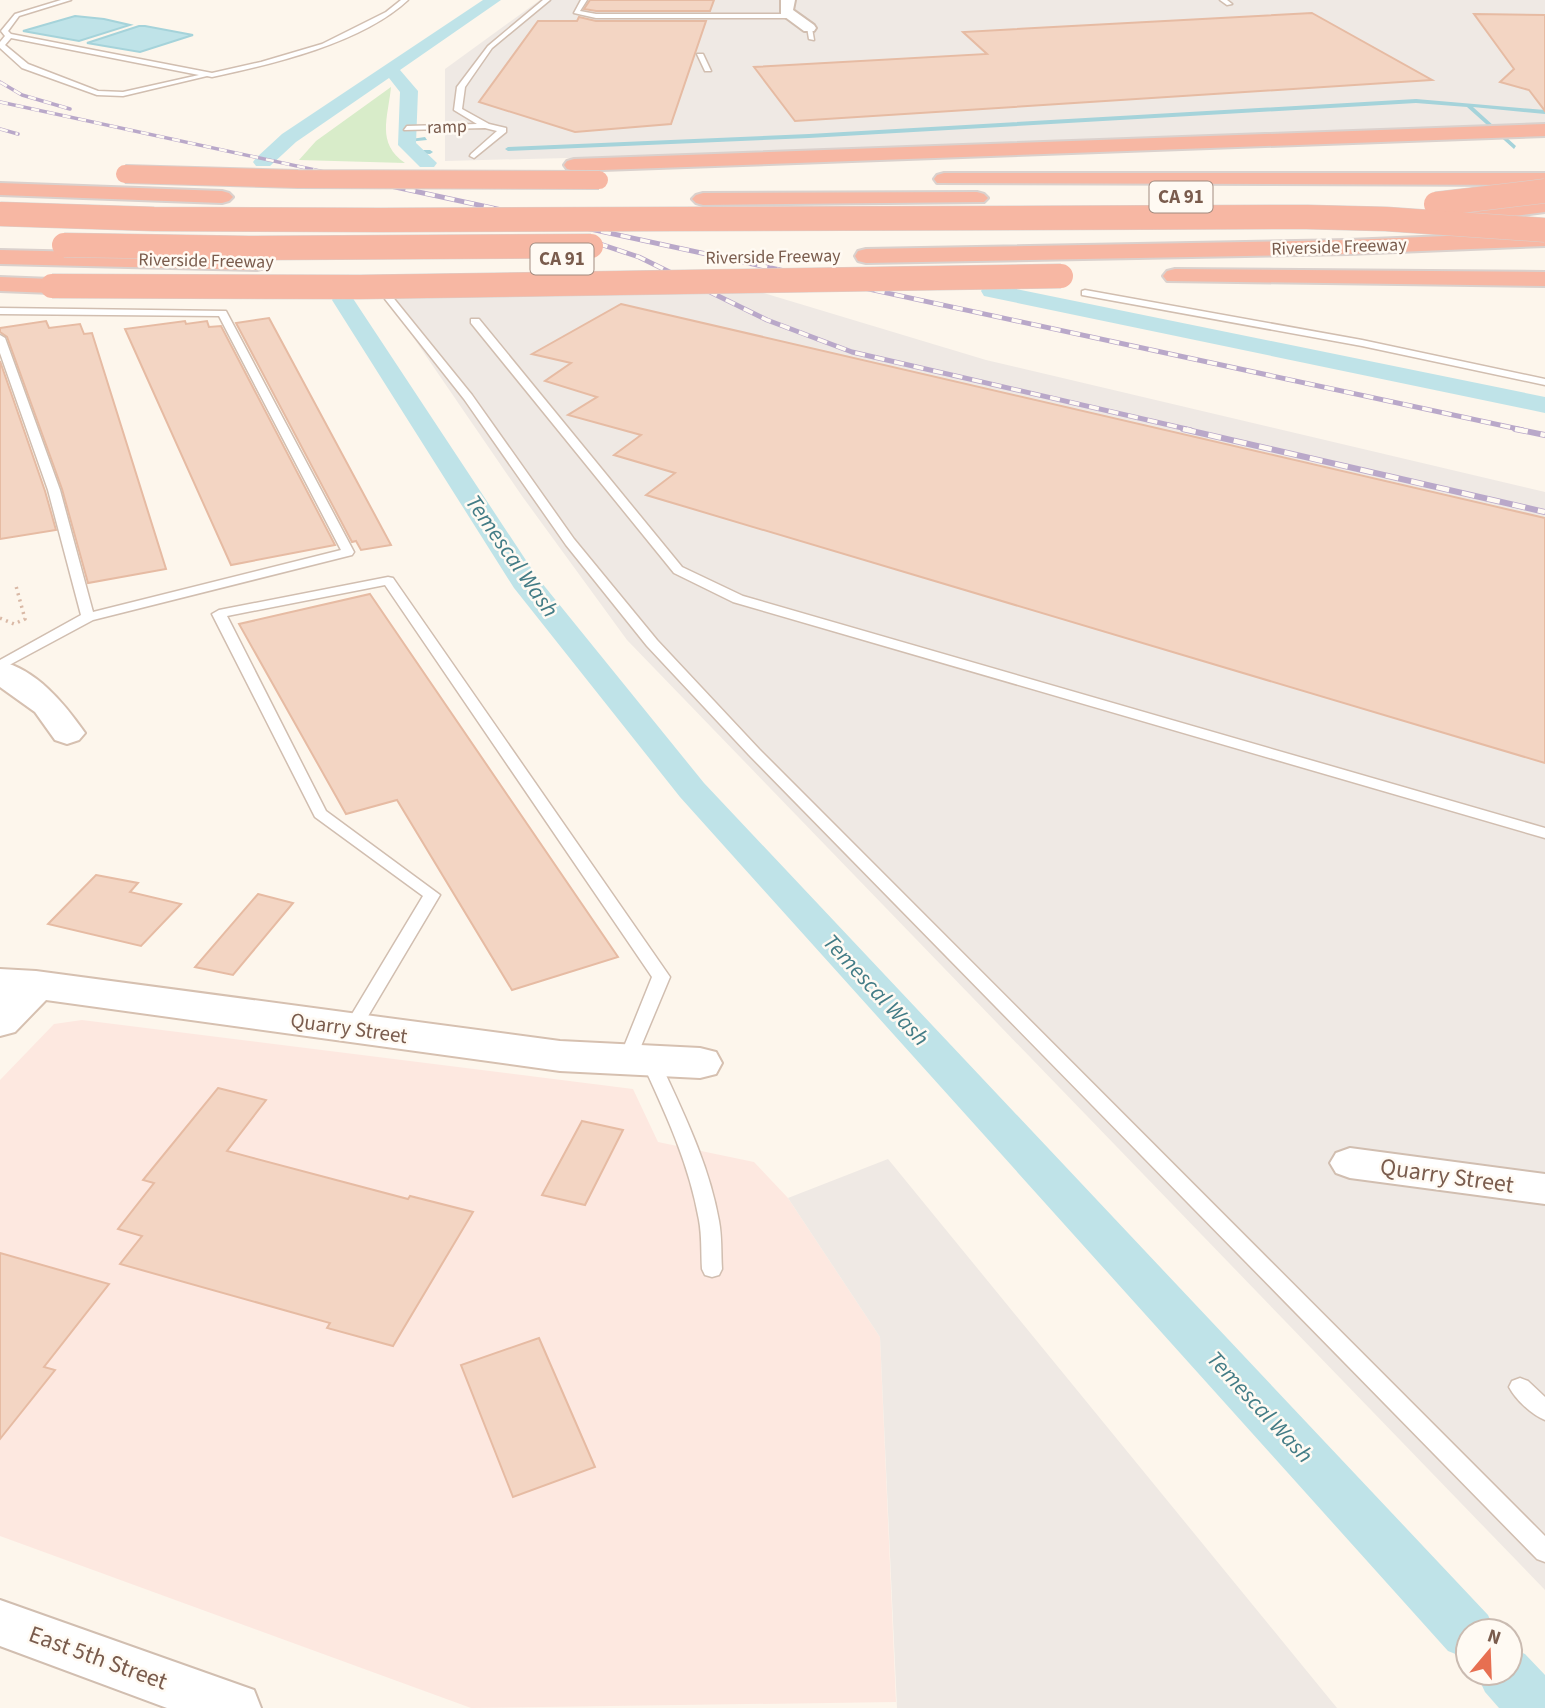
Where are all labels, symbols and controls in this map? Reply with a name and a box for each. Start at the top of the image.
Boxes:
street label: ramp [427,114,467,140]
road number: CA 91 [1150,182,1212,212]
street label: Riverside Freeway [1271,232,1408,262]
street label: Riverside Freeway [705,243,841,271]
road number: CA 91 [530,244,594,274]
street label: Riverside Freeway [138,247,274,275]
water label: Temescal Wash [457,488,567,624]
water label: Temescal Wash [815,926,937,1054]
street label: Quarry Street [289,1005,409,1051]
street label: Quarry Street [1378,1149,1516,1203]
water label: Temescal Wash [1199,1343,1321,1471]
street label: East 5th Street [24,1617,172,1699]
north arrow [1454,1617,1524,1687]
text: N [1484,1623,1504,1652]

